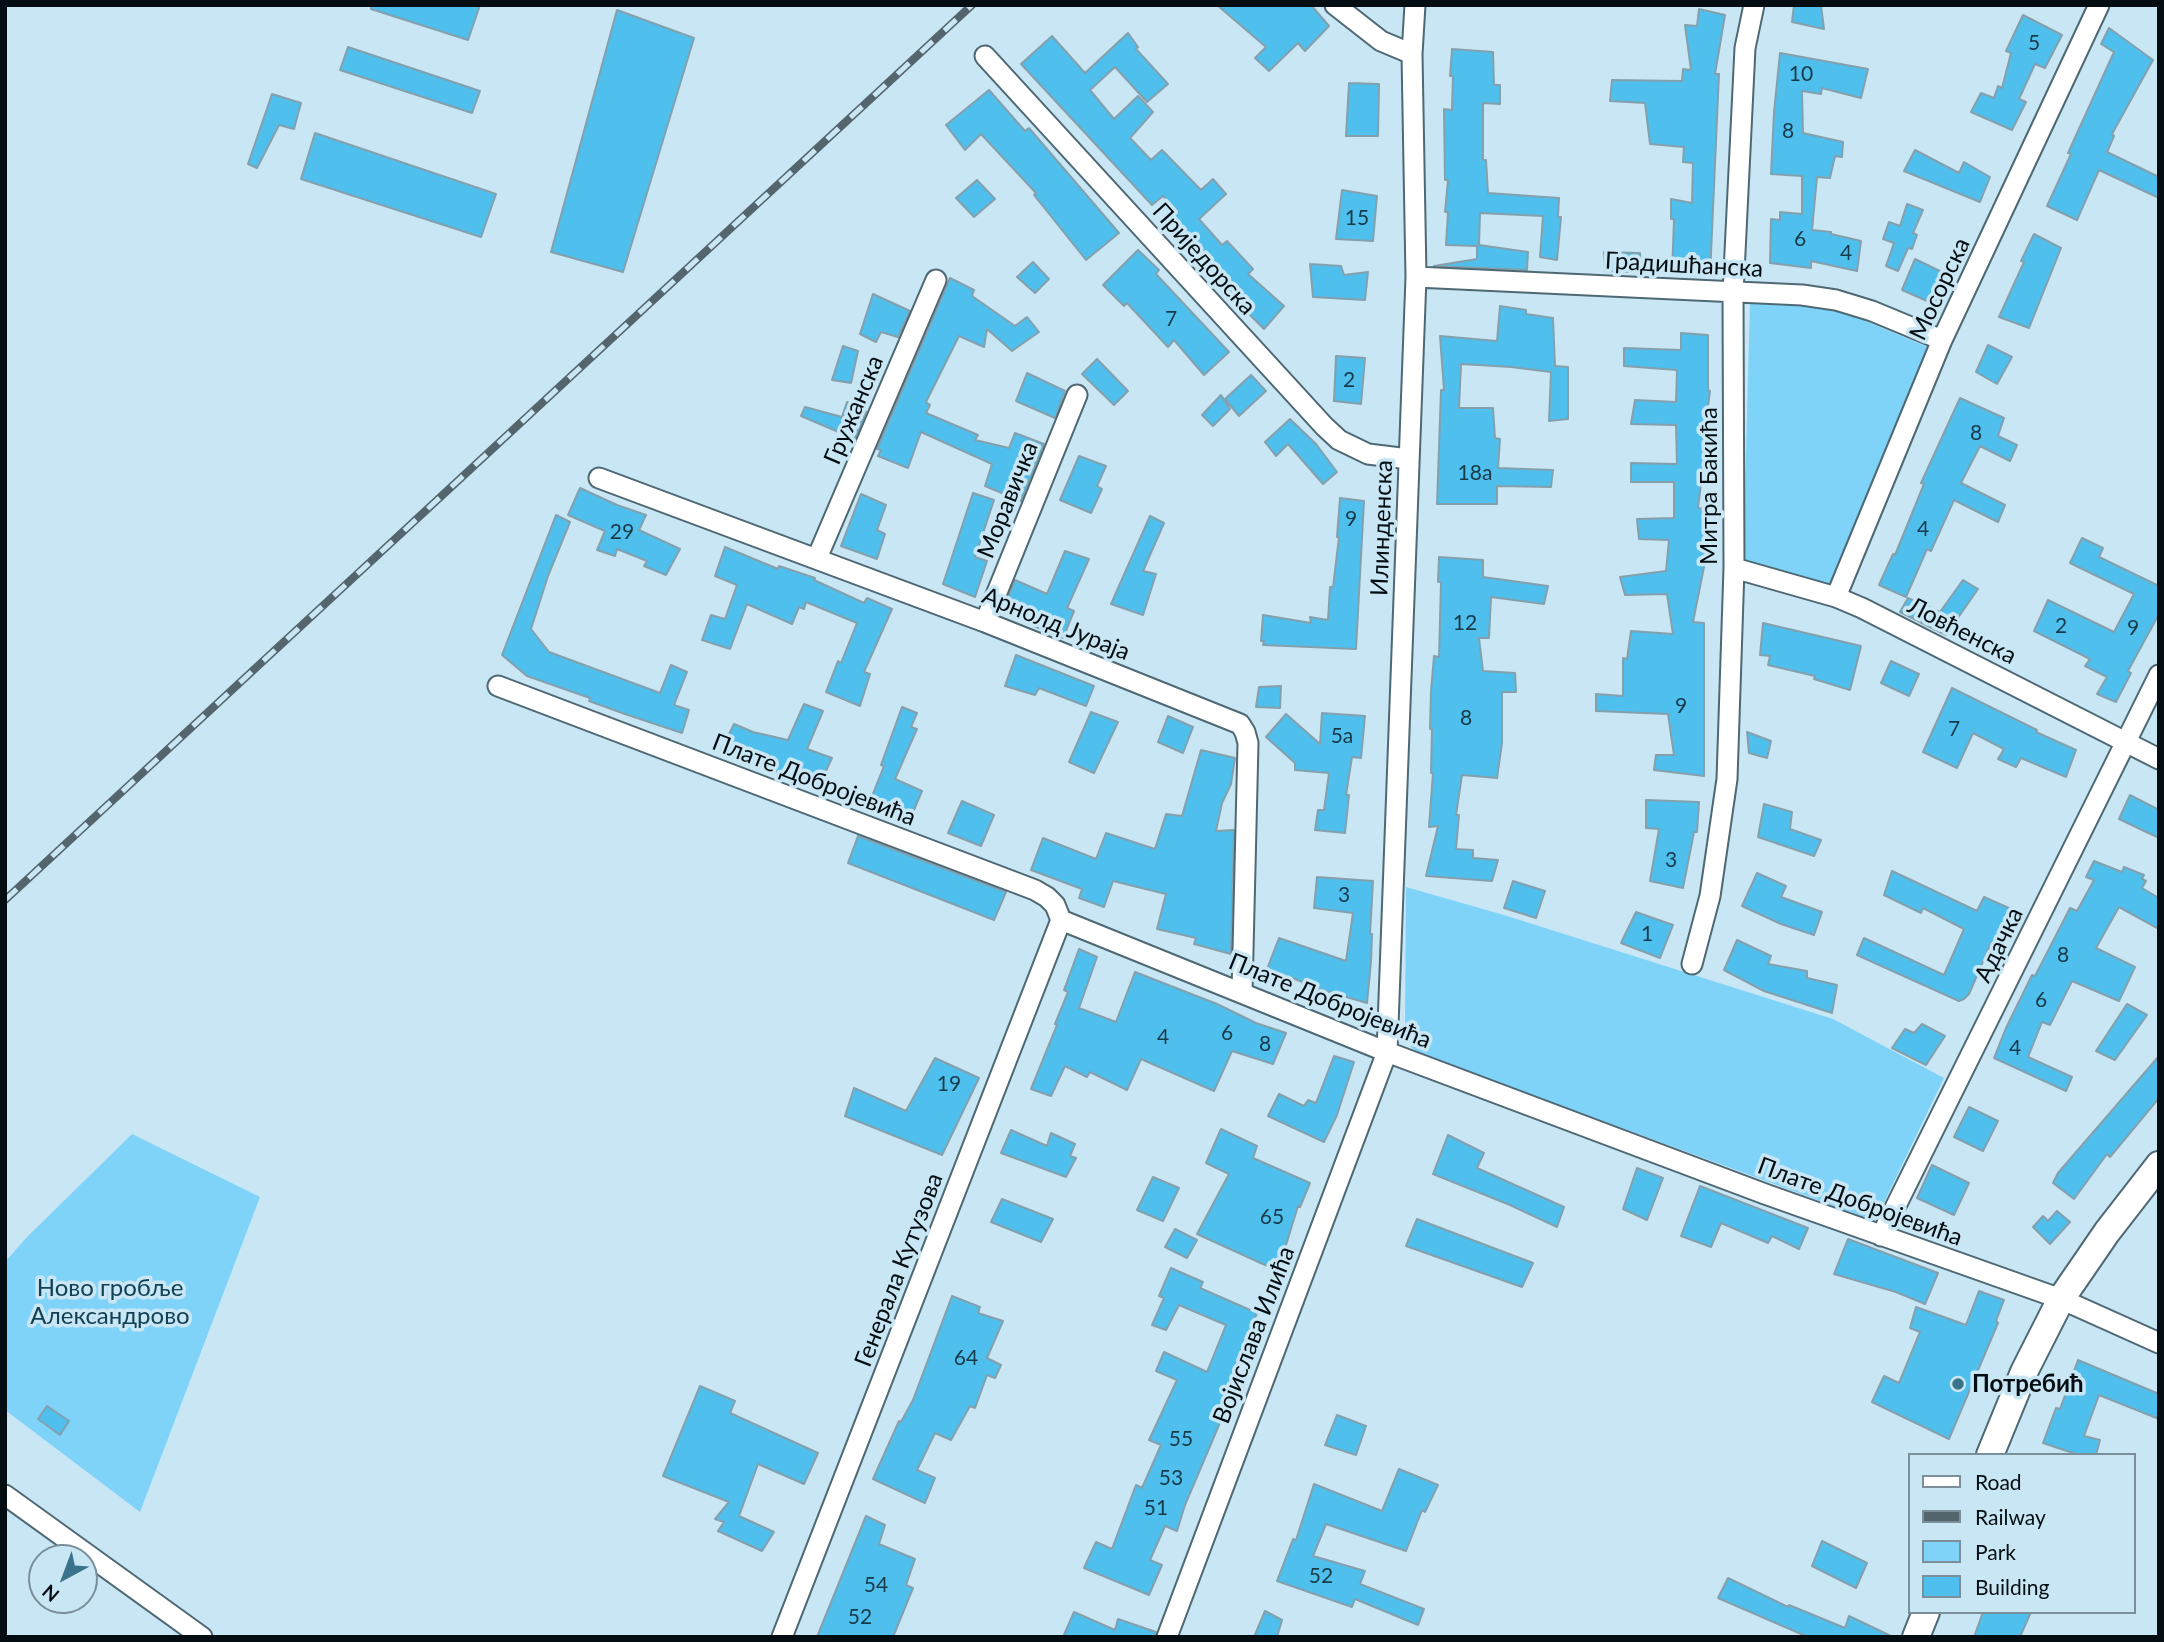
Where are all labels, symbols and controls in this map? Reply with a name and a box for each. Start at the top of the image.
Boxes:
house number: 5 [2028,30,2040,56]
house number: 10 [1789,61,1813,87]
house number: 8 [1782,118,1794,144]
street label: Приједорска [1146,197,1262,321]
house number: 15 [1345,205,1369,231]
house number: 6 [1794,226,1806,252]
street label: Мосорска [1904,233,1976,345]
house number: 4 [1840,240,1852,266]
street label: Градишћанска [1604,246,1764,284]
house number: 7 [1165,306,1177,332]
street label: Гружанска [818,351,890,469]
house number: 2 [1343,367,1355,393]
street label: Митра Бакића [1695,407,1723,565]
house number: 8 [1970,420,1982,446]
street label: Моравичка [972,437,1044,563]
street label: Илинденска [1365,459,1399,597]
house number: 18a [1458,460,1492,486]
house number: 9 [1345,506,1357,532]
house number: 4 [1917,516,1929,542]
house number: 29 [610,519,634,545]
street label: Арнолд Јураја [978,581,1134,667]
street label: Ловћенска [1903,591,2021,671]
house number: 12 [1453,610,1477,636]
house number: 2 [2055,613,2067,639]
house number: 9 [2127,615,2139,641]
house number: 9 [1675,693,1687,719]
house number: 8 [1460,705,1472,731]
house number: 7 [1948,716,1960,742]
house number: 5a [1331,723,1353,749]
street label: Плате Добројевића [708,728,920,832]
house number: 3 [1665,847,1677,873]
house number: 3 [1338,882,1350,908]
street label: Адачка [1969,903,2029,987]
house number: 1 [1641,921,1653,947]
house number: 8 [2057,942,2069,968]
street label: Плате Добројевића [1225,947,1435,1055]
house number: 6 [2035,987,2047,1013]
house number: 6 [1221,1020,1233,1046]
house number: 4 [1157,1024,1169,1050]
house number: 8 [1259,1031,1271,1057]
house number: 4 [2009,1035,2021,1061]
house number: 19 [937,1071,961,1097]
street label: Плате Добројевића [1754,1152,1966,1252]
street label: Генерала Кутузова [849,1169,949,1371]
house number: 65 [1260,1204,1284,1230]
street label: Војислава Илића [1207,1242,1301,1428]
park label: Ново гробље Александрово [30,1274,190,1330]
house number: 64 [954,1345,978,1371]
place label: Потребић [1972,1370,2083,1398]
marker: Потребић [1950,1376,1966,1392]
house number: 55 [1169,1426,1193,1452]
legend [1909,1453,2136,1614]
house number: 53 [1159,1465,1183,1491]
text: Road [1975,1469,2022,1494]
house number: 51 [1144,1495,1168,1521]
text: Railway [1975,1504,2046,1529]
text: Park [1975,1539,2016,1564]
north arrow [28,1544,98,1614]
house number: 52 [1309,1563,1333,1589]
house number: 54 [864,1572,888,1598]
text: Building [1975,1574,2050,1599]
text: N [37,1580,63,1607]
house number: 52 [848,1604,872,1630]

